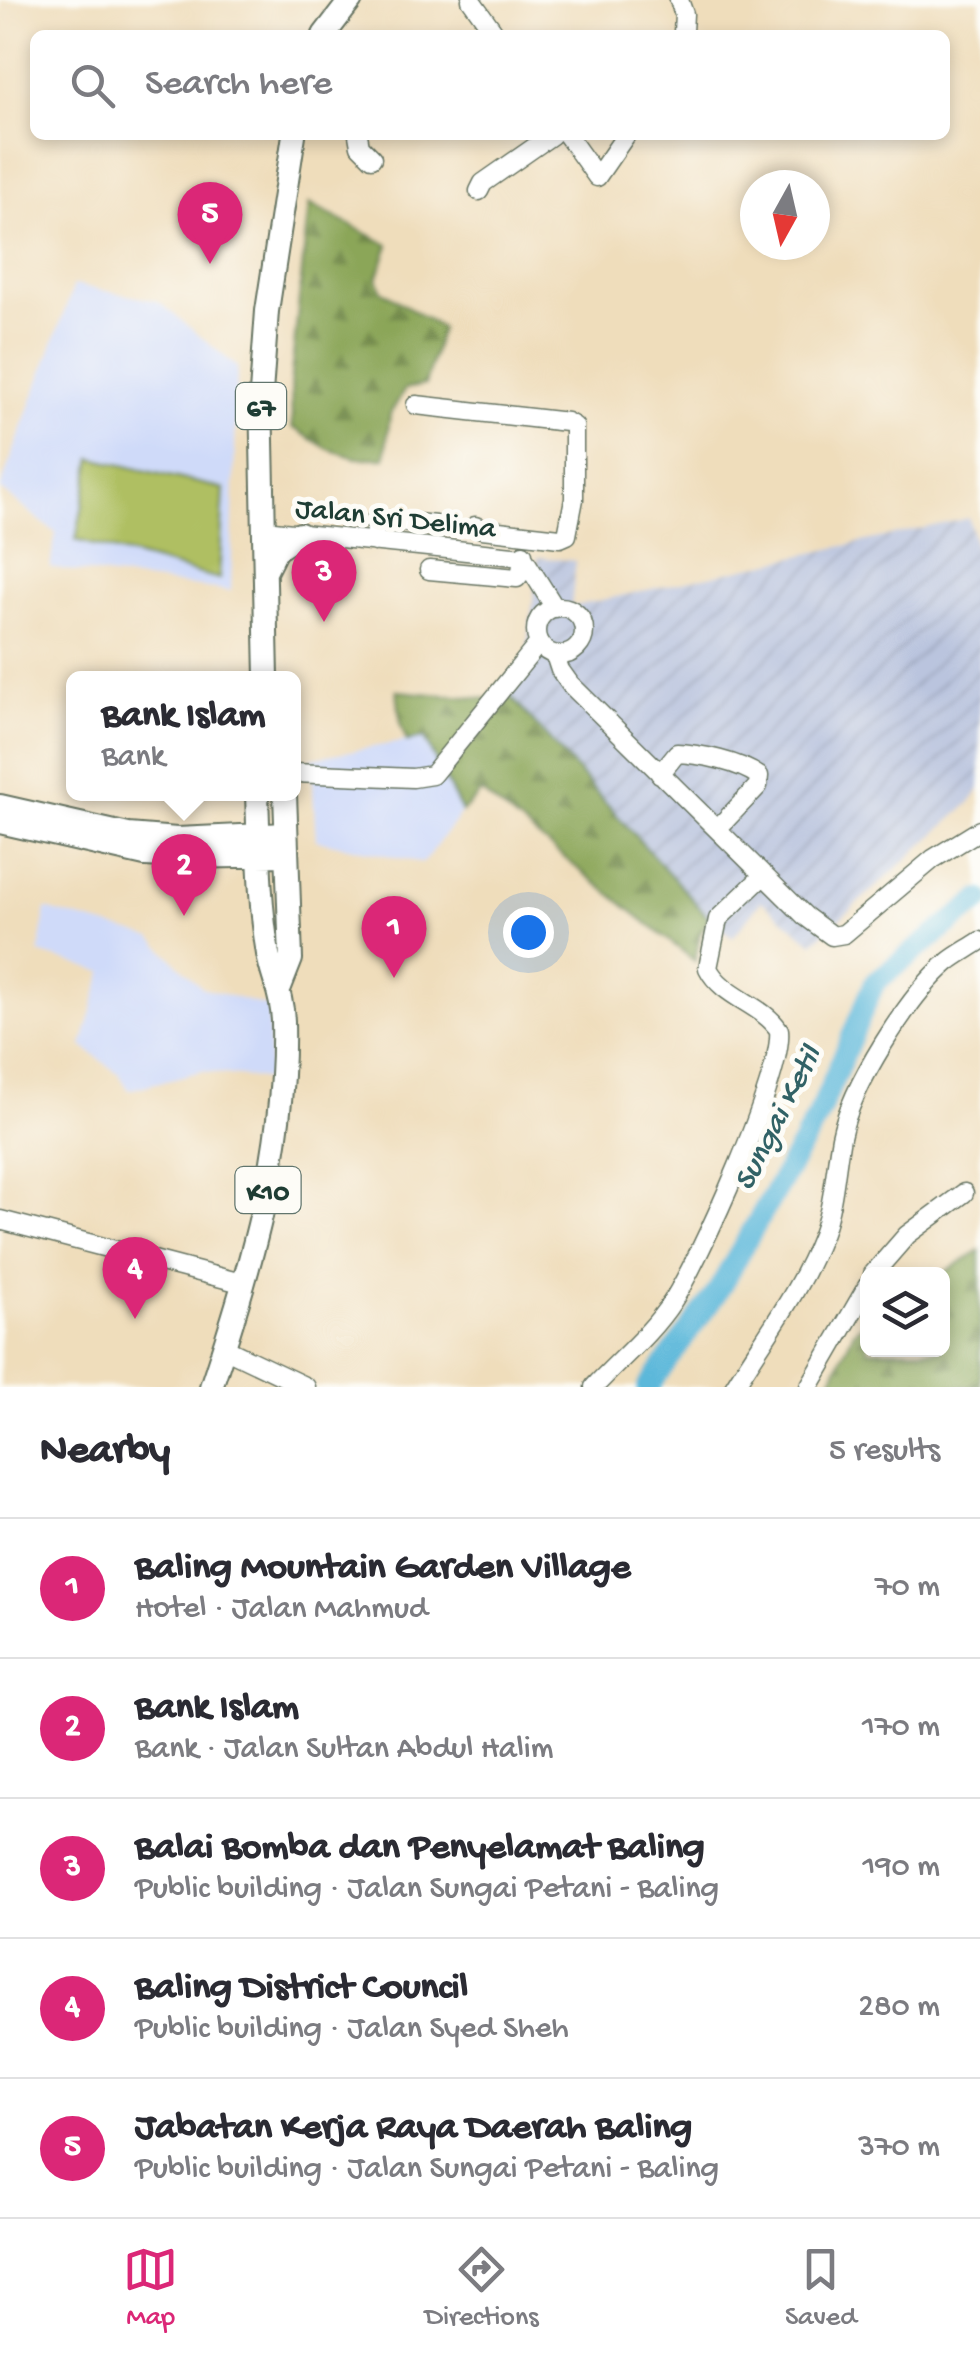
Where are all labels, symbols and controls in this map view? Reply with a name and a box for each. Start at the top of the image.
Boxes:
search box [30,30,950,140]
icon: search [65,58,120,113]
text: Search here [145,63,332,107]
north arrow [740,170,830,260]
pin: 5 [178,182,242,264]
road number: 67 [236,383,286,429]
street label: Jalan Sri Delima [294,493,499,549]
pin: 3 [292,540,356,622]
popup [66,671,301,801]
text: Bank Islam [101,695,266,739]
text: Bank [101,739,165,777]
pin: 2 [152,834,216,916]
pin: 1 [362,896,426,978]
your location [503,907,554,958]
water label: Sungai Ketil [727,1039,833,1198]
road number: K10 [236,1167,300,1213]
pin: 4 [102,1236,168,1319]
map controls [860,1267,950,1357]
button: layers [860,1267,950,1357]
text: Nearby [40,1428,170,1477]
text: 5 results [829,1433,940,1471]
text: Baling Mountain Garden Village [135,1547,631,1591]
text: 1 [66,1569,79,1607]
text: 70 m [875,1569,940,1607]
text: Hotel · Jalan Mahmud [135,1591,428,1629]
text: Bank Islam [135,1687,299,1731]
text: 2 [65,1709,80,1747]
text: 170 m [862,1709,940,1747]
text: Bank · Jalan Sultan Abdul Halim [135,1731,554,1769]
text: Balai Bomba dan Penyelamat Baling [135,1827,705,1871]
text: 3 [64,1849,81,1887]
text: 190 m [863,1849,940,1887]
text: Public building · Jalan Sungai Petani - Baling [135,1871,719,1909]
text: Baling District Council [135,1967,468,2011]
text: 4 [65,1989,80,2027]
text: 280 m [858,1989,940,2027]
text: Public building · Jalan Syed Sheh [135,2011,569,2049]
text: Jabatan Kerja Raya Daerah Baling [135,2107,692,2151]
text: 5 [64,2129,81,2167]
text: 370 m [858,2129,940,2167]
text: Public building · Jalan Sungai Petani - Baling [135,2151,719,2189]
tab: Map [123,2242,178,2335]
tab: Directions [425,2242,539,2335]
tab: Saved [785,2242,857,2335]

